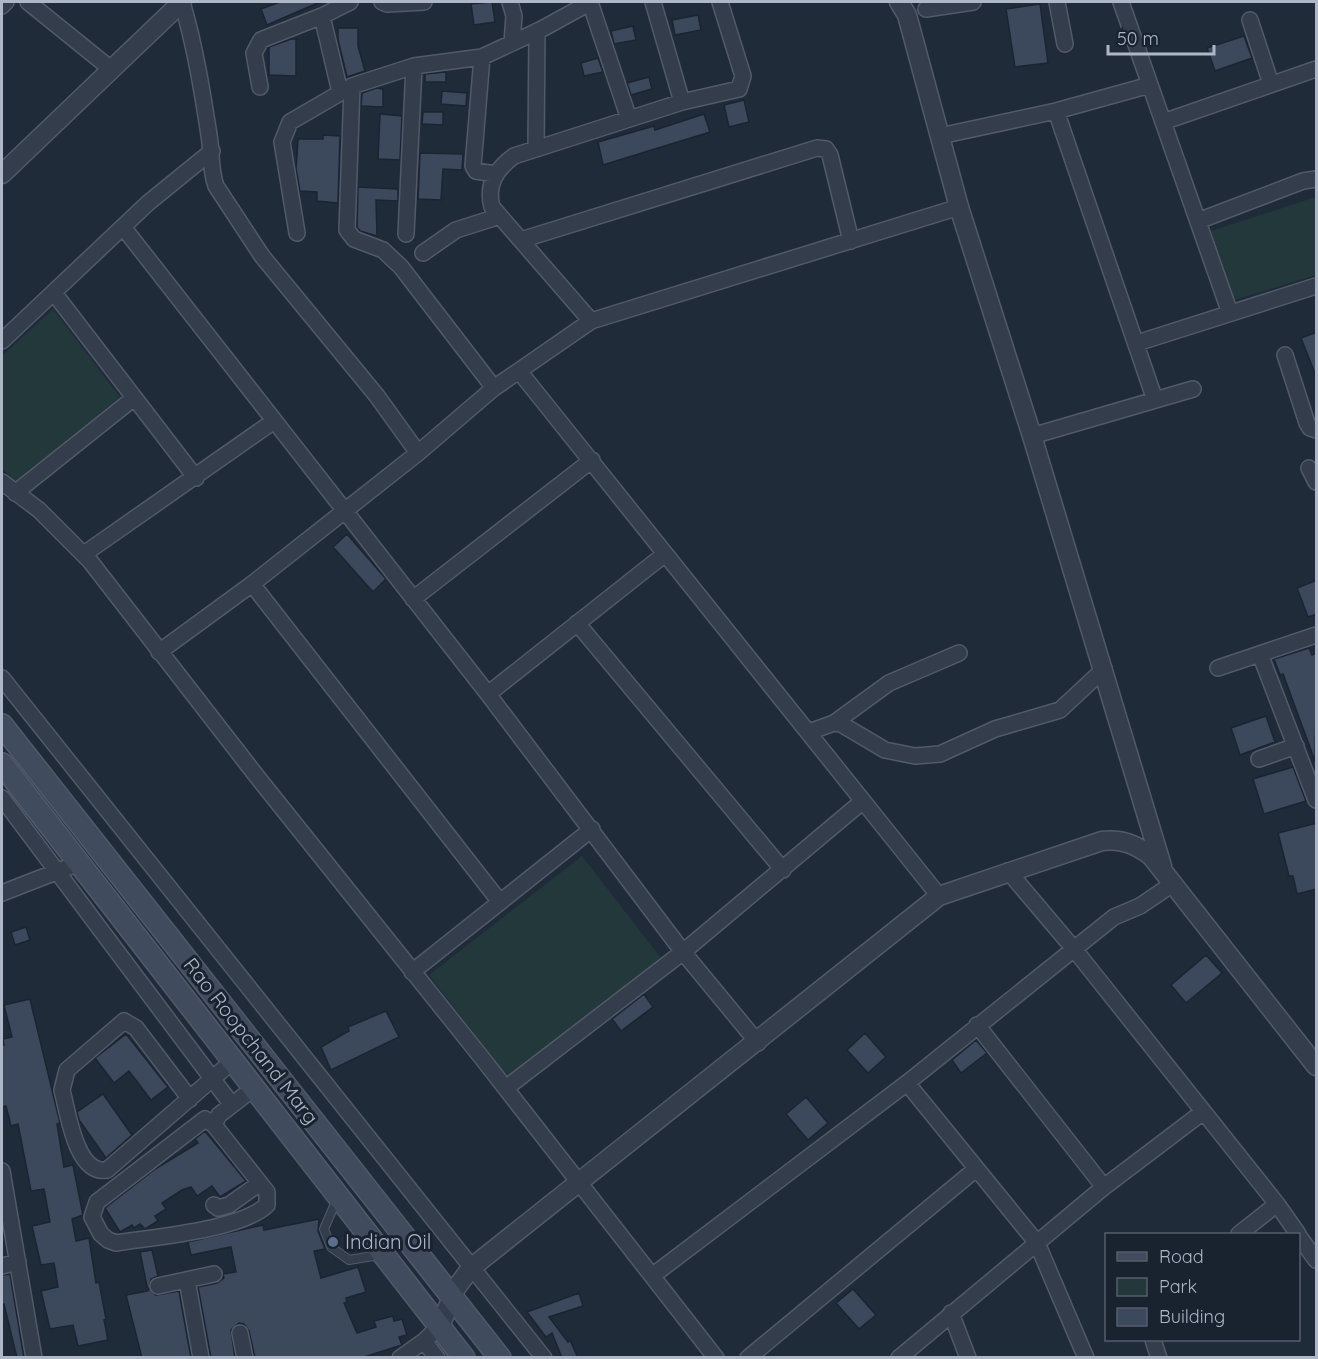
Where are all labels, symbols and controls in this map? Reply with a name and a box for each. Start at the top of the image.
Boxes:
scale bar [1108,18,1214,56]
text: 50 m [1117,27,1159,50]
street label: Rao Roopchand Marg [179,953,324,1129]
place label: Indian Oil [345,1229,431,1254]
legend [1105,1233,1300,1341]
marker: Indian Oil [326,1235,340,1249]
text: Road [1159,1245,1204,1268]
text: Park [1159,1275,1197,1298]
text: Building [1159,1305,1225,1328]

